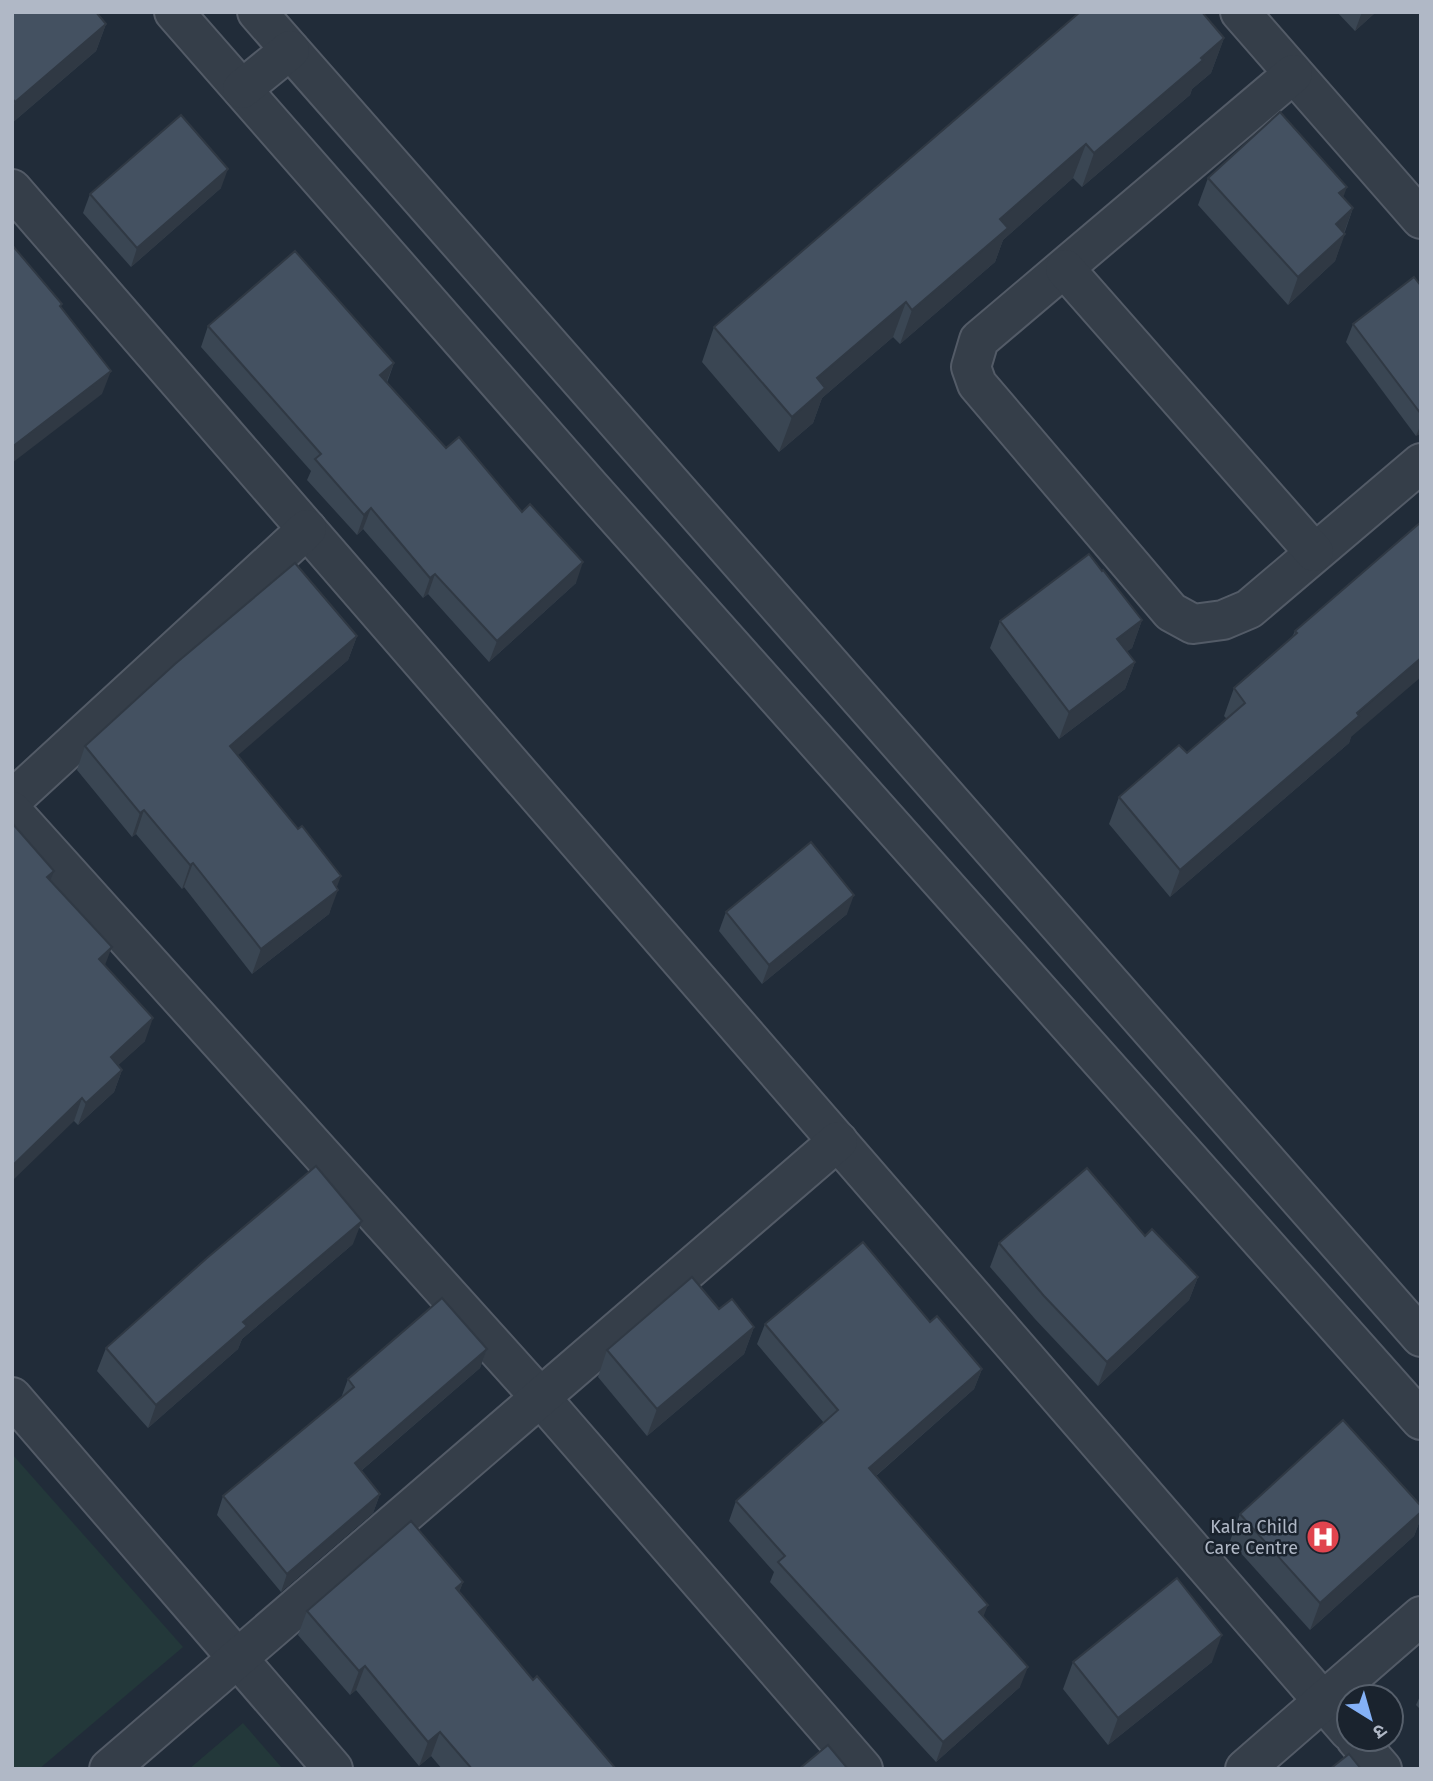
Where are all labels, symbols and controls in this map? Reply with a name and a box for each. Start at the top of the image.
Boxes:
place label: Kalra Child Care Centre [1205,1516,1298,1559]
hospital icon: Kalra Child Care Centre [1304,1518,1342,1556]
north arrow [1335,1683,1405,1753]
text: उ [1368,1719,1391,1744]

